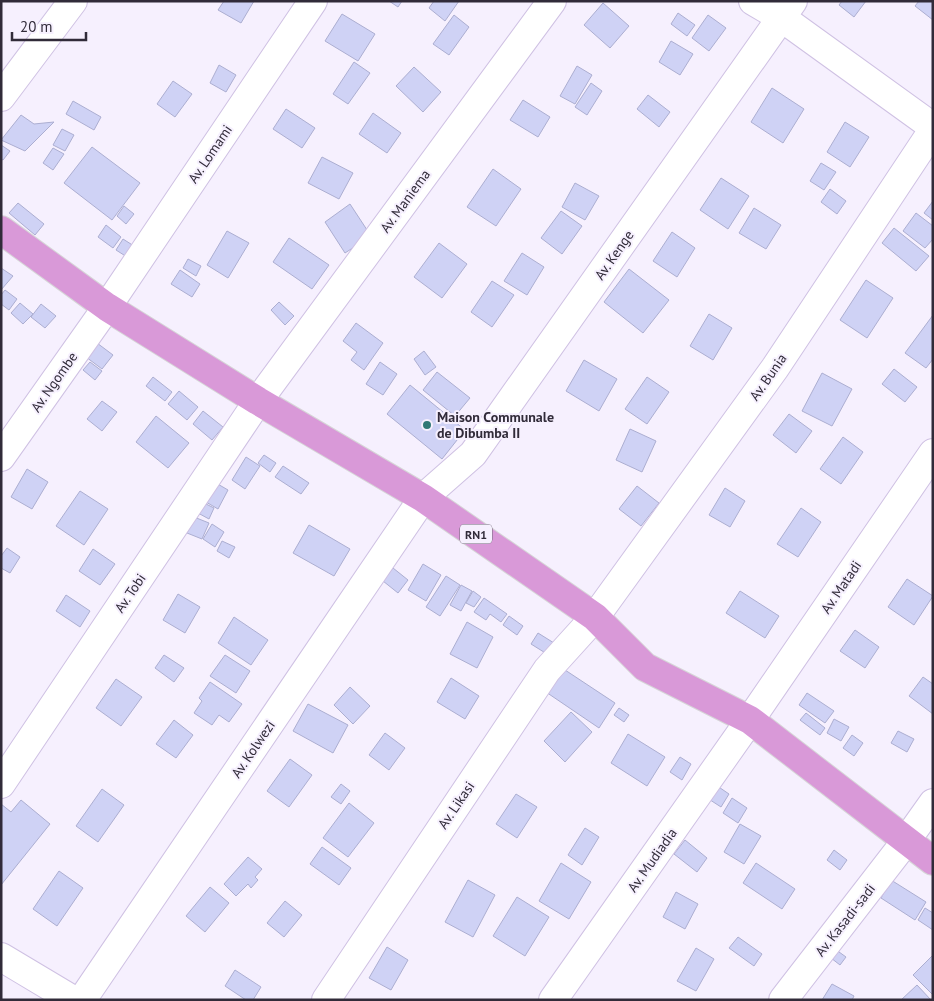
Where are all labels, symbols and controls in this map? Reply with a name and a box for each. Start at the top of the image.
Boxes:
scale bar [12,10,86,42]
text: 20 m [20,17,53,36]
street label: Av. Lomami [184,121,236,187]
street label: Av. Maniema [376,166,434,236]
street label: Av. Kenge [590,227,638,283]
street label: Av. Ngombe [27,348,81,416]
street label: Av. Bunia [745,350,791,404]
place label: Maison Communale de Dibumba II [437,408,554,442]
marker: Maison Communale de Dibumba II [421,419,433,431]
road number: RN1 [460,524,492,544]
street label: Av. Matadi [817,557,865,617]
street label: Av. Tobi [110,570,150,616]
street label: Av. Kolwezi [227,717,279,781]
street label: Av. Likasi [434,778,478,832]
street label: Av. Mudiadia [623,824,681,896]
street label: Av. Kasadi-sadi [811,880,879,960]

